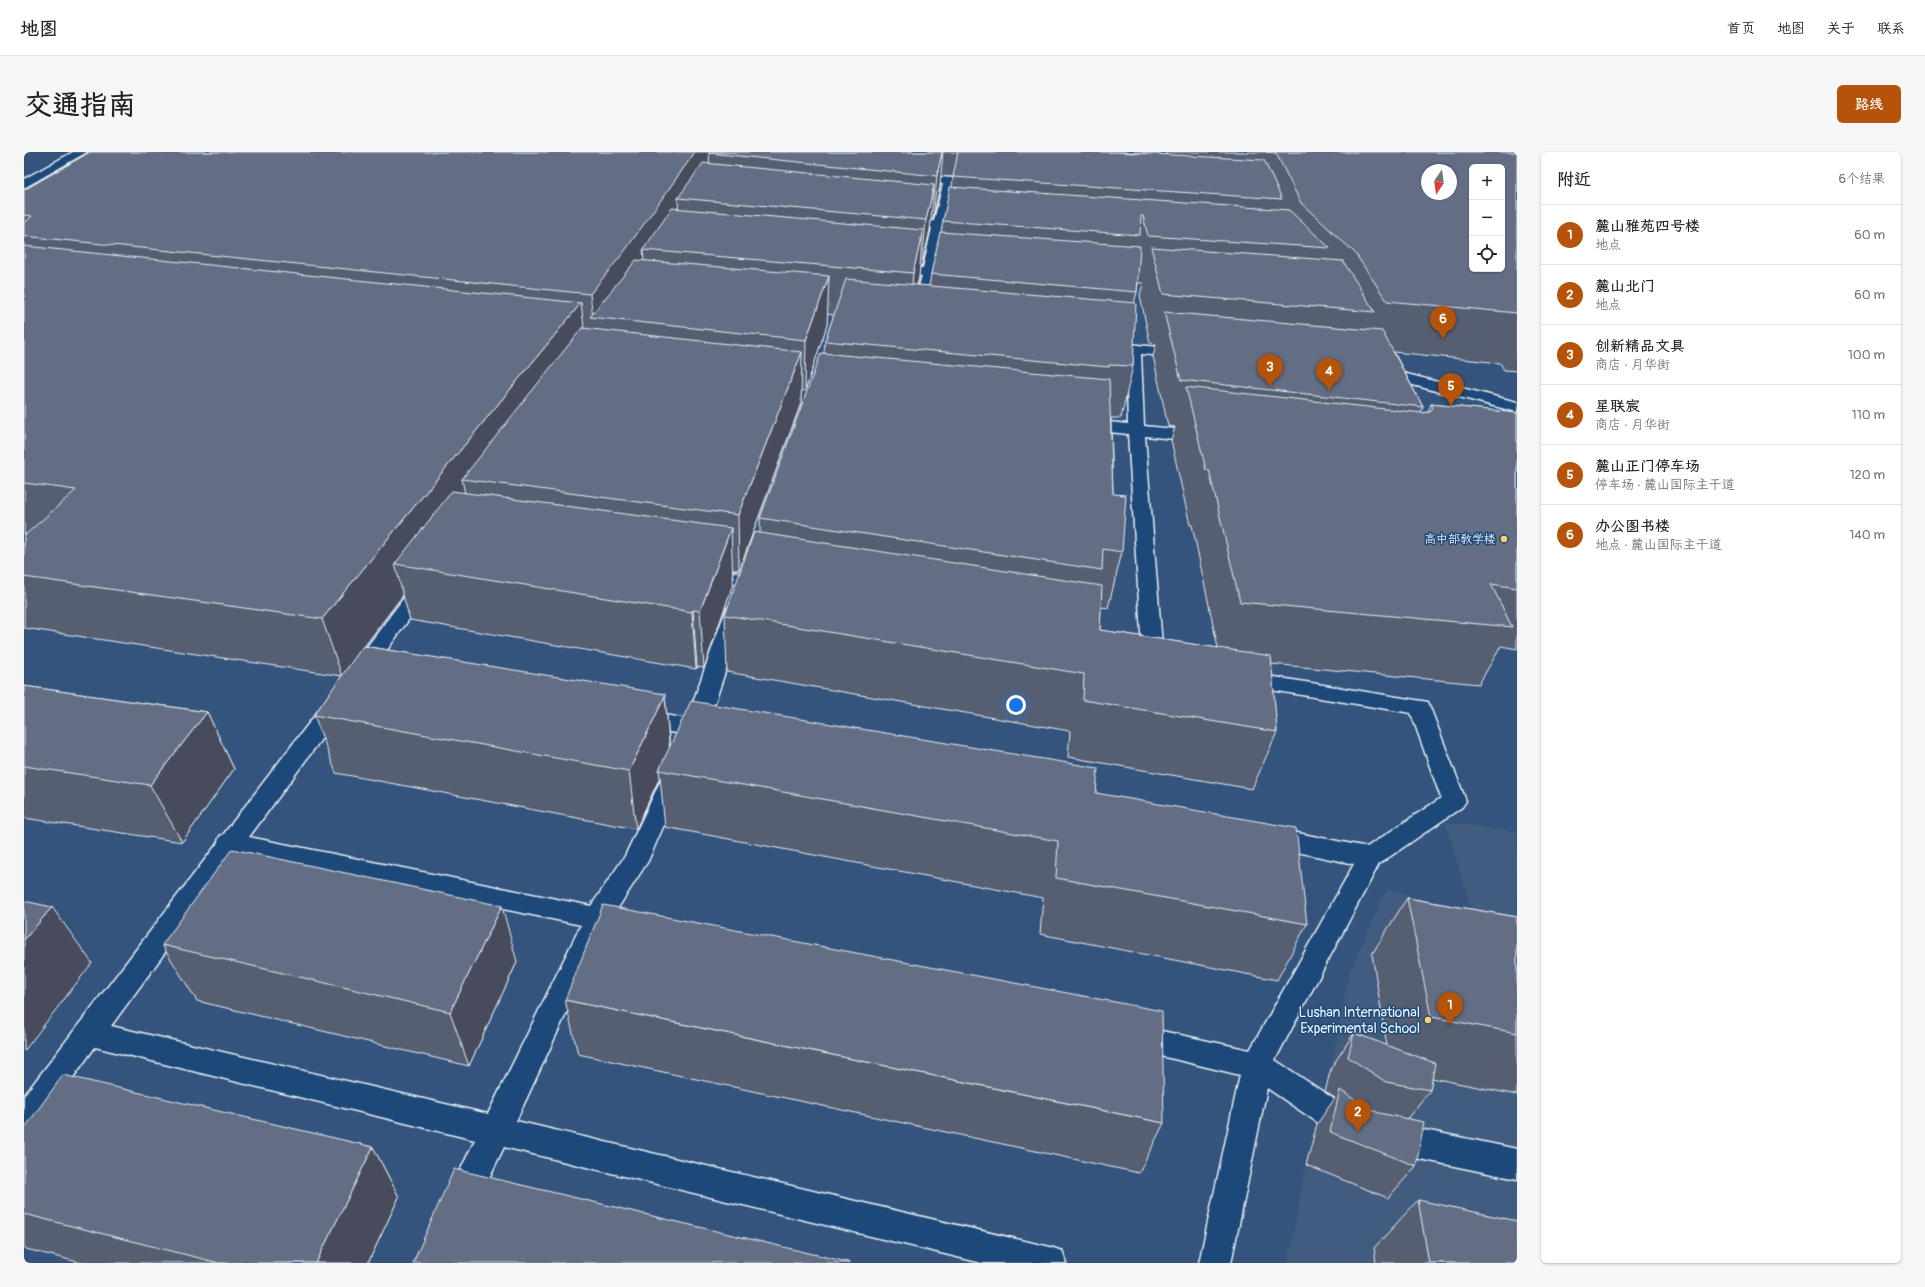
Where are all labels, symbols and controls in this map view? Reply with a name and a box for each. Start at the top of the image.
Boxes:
text: 地图 [20,17,58,41]
text: 首页 [1727,20,1755,37]
text: 地图 [1777,20,1805,37]
text: 关于 [1827,20,1855,37]
text: 联系 [1877,20,1905,37]
button: 路线 [1837,85,1901,123]
text: 交通指南 [24,88,136,123]
north arrow [1421,164,1457,200]
map controls [1469,164,1505,272]
button: + [1469,164,1505,200]
text: 附近 [1557,169,1591,190]
text: 6个结果 [1838,171,1885,187]
button: − [1469,200,1505,236]
text: 麓山雅苑四号楼 [1595,217,1700,236]
text: 1 [1567,227,1573,243]
text: 60 m [1854,227,1885,243]
button: locate [1469,236,1505,272]
text: 地点 [1595,237,1621,253]
text: 麓山北门 [1595,277,1655,296]
text: 2 [1566,287,1574,303]
text: 60 m [1854,287,1885,303]
text: 地点 [1595,297,1621,313]
pin: 6 [1430,306,1456,339]
text: 创新精品文具 [1595,337,1685,356]
text: 3 [1566,347,1574,363]
text: 100 m [1848,347,1885,363]
pin: 3 [1257,354,1283,387]
text: 商店 · 月华街 [1595,357,1670,373]
pin: 4 [1316,358,1342,391]
pin: 5 [1438,373,1464,406]
text: 星联宸 [1595,397,1640,416]
text: 4 [1566,407,1574,423]
text: 110 m [1852,407,1885,423]
text: 商店 · 月华街 [1595,417,1670,433]
text: 麓山正门停车场 [1595,457,1700,476]
text: 5 [1566,467,1574,483]
text: 120 m [1849,467,1885,483]
text: 停车场 · 麓山国际主干道 [1595,477,1735,493]
text: 办公图书楼 [1595,517,1670,536]
text: 6 [1566,527,1574,543]
text: 140 m [1849,527,1885,543]
place label: 高中部教学楼 [1424,532,1496,547]
marker: 高中部教学楼 [1499,534,1509,544]
text: 地点 · 麓山国际主干道 [1595,537,1722,553]
your location [1006,695,1026,715]
pin: 1 [1437,992,1463,1025]
place label: Lushan International Experimental School [1299,1004,1420,1037]
marker: Lushan International Experimental School [1423,1015,1433,1025]
pin: 2 [1345,1099,1371,1132]

